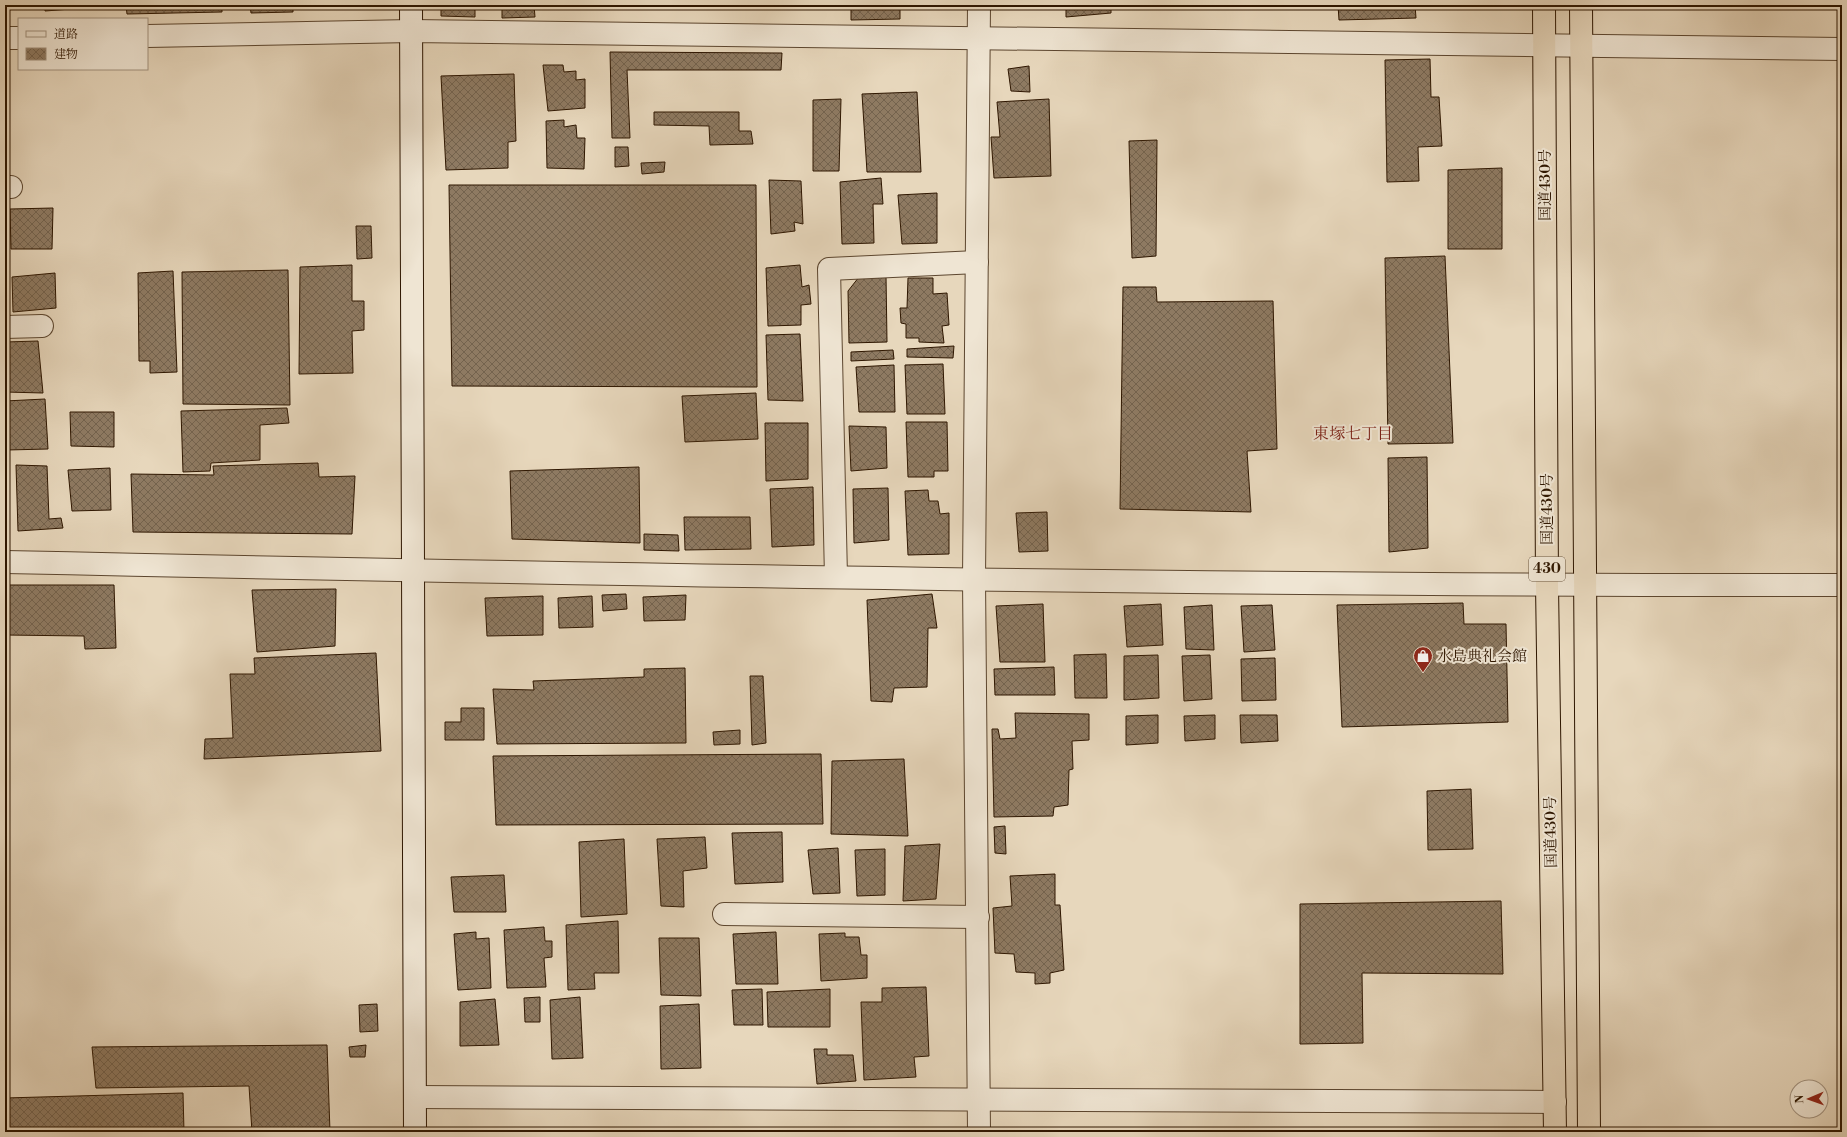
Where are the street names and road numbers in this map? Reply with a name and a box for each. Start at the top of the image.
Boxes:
street label: 国道430号 [1536,149,1555,221]
street label: 国道430号 [1538,473,1557,545]
road number: 430 [1529,557,1565,581]
street label: 国道430号 [1541,796,1561,868]

